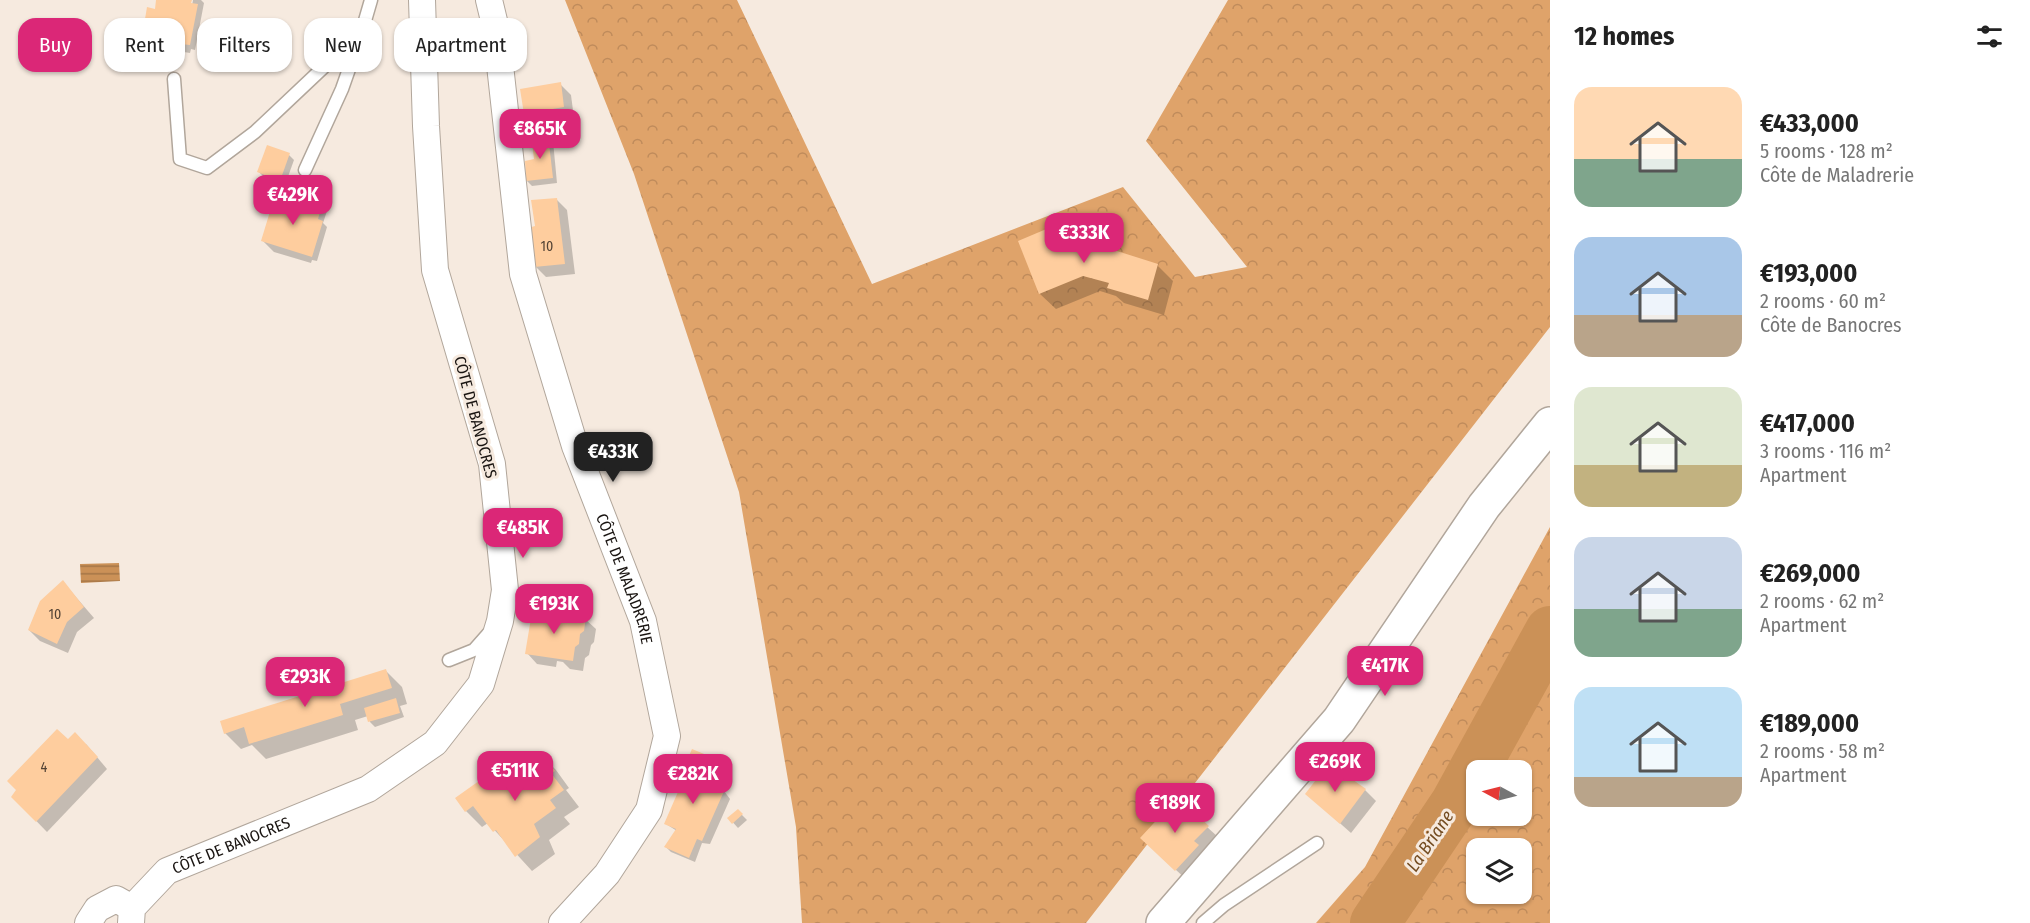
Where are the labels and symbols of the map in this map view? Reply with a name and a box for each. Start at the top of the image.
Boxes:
pin: €865K [498,109,582,160]
pin: €429K [251,175,335,226]
pin: €333K [1042,213,1126,264]
house number: 10 [541,238,553,255]
street label: CÔTE DE BANOCRES [450,354,502,480]
pin: €433K [571,432,655,483]
pin: €485K [481,508,565,559]
street label: CÔTE DE MALADRERIE [592,511,657,646]
pin: €193K [512,584,596,635]
house number: 10 [49,606,61,623]
pin: €417K [1343,646,1427,697]
pin: €293K [263,657,347,708]
pin: €269K [1293,742,1377,793]
pin: €511K [473,751,557,802]
pin: €282K [651,754,735,805]
house number: 4 [41,759,48,776]
north arrow [1466,760,1532,826]
pin: €189K [1133,783,1217,834]
water label: La Briane [1402,806,1459,876]
street label: CÔTE DE BANOCRES [169,813,293,878]

